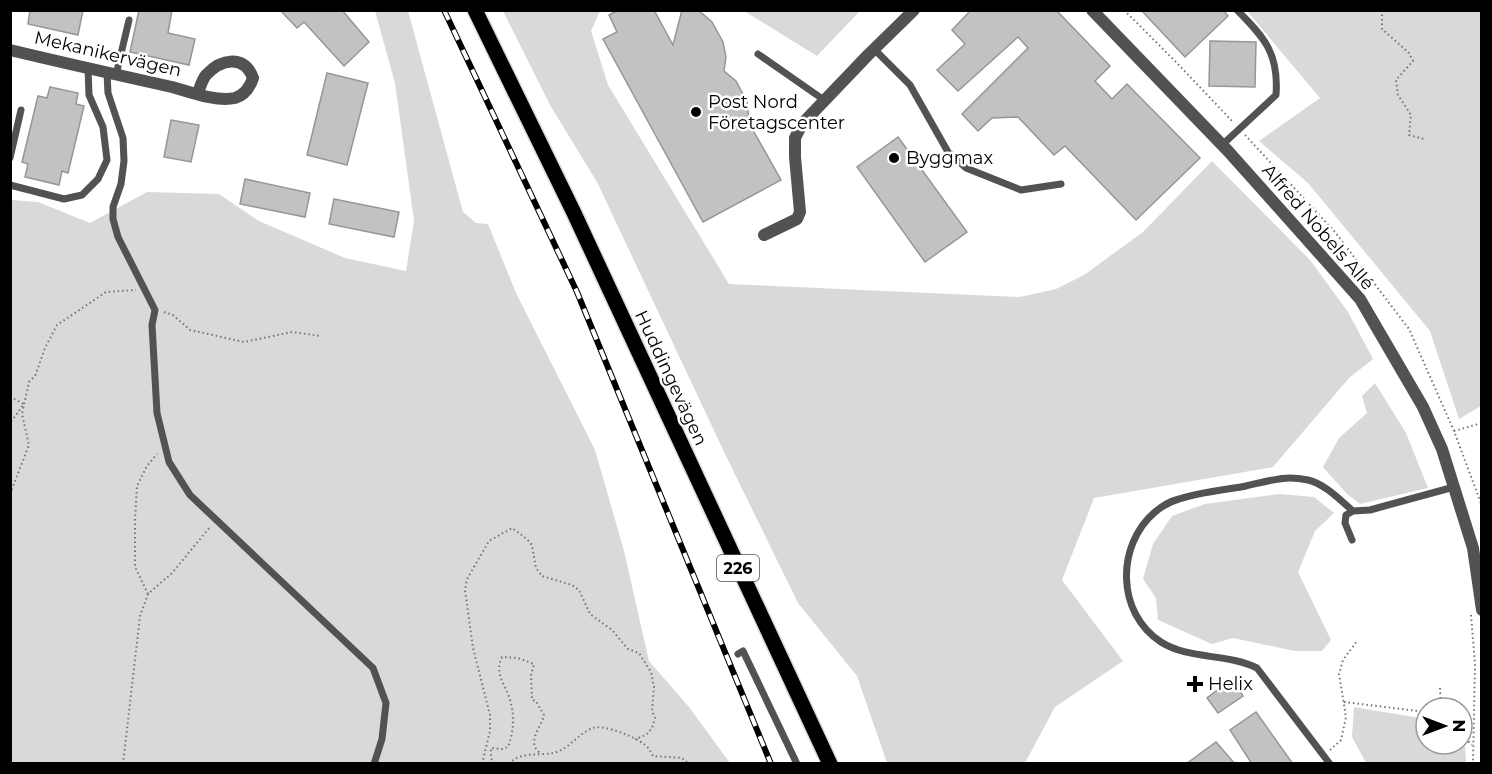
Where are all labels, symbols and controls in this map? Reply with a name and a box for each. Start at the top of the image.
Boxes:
street label: Mekanikervägen [32,26,184,82]
place label: Post Nord Företagscenter [708,91,845,134]
marker: Post Nord Företagscenter [689,105,703,119]
place label: Byggmax [906,147,993,169]
marker: Byggmax [887,151,901,165]
street label: Alfred Nobels Allé [1257,160,1379,294]
street label: Huddingevägen [630,307,712,449]
road number: 226 [717,555,759,581]
place label: Helix [1208,673,1253,695]
marker: Helix [1186,675,1204,693]
north arrow [1414,696,1474,756]
text: N [1449,720,1468,732]

